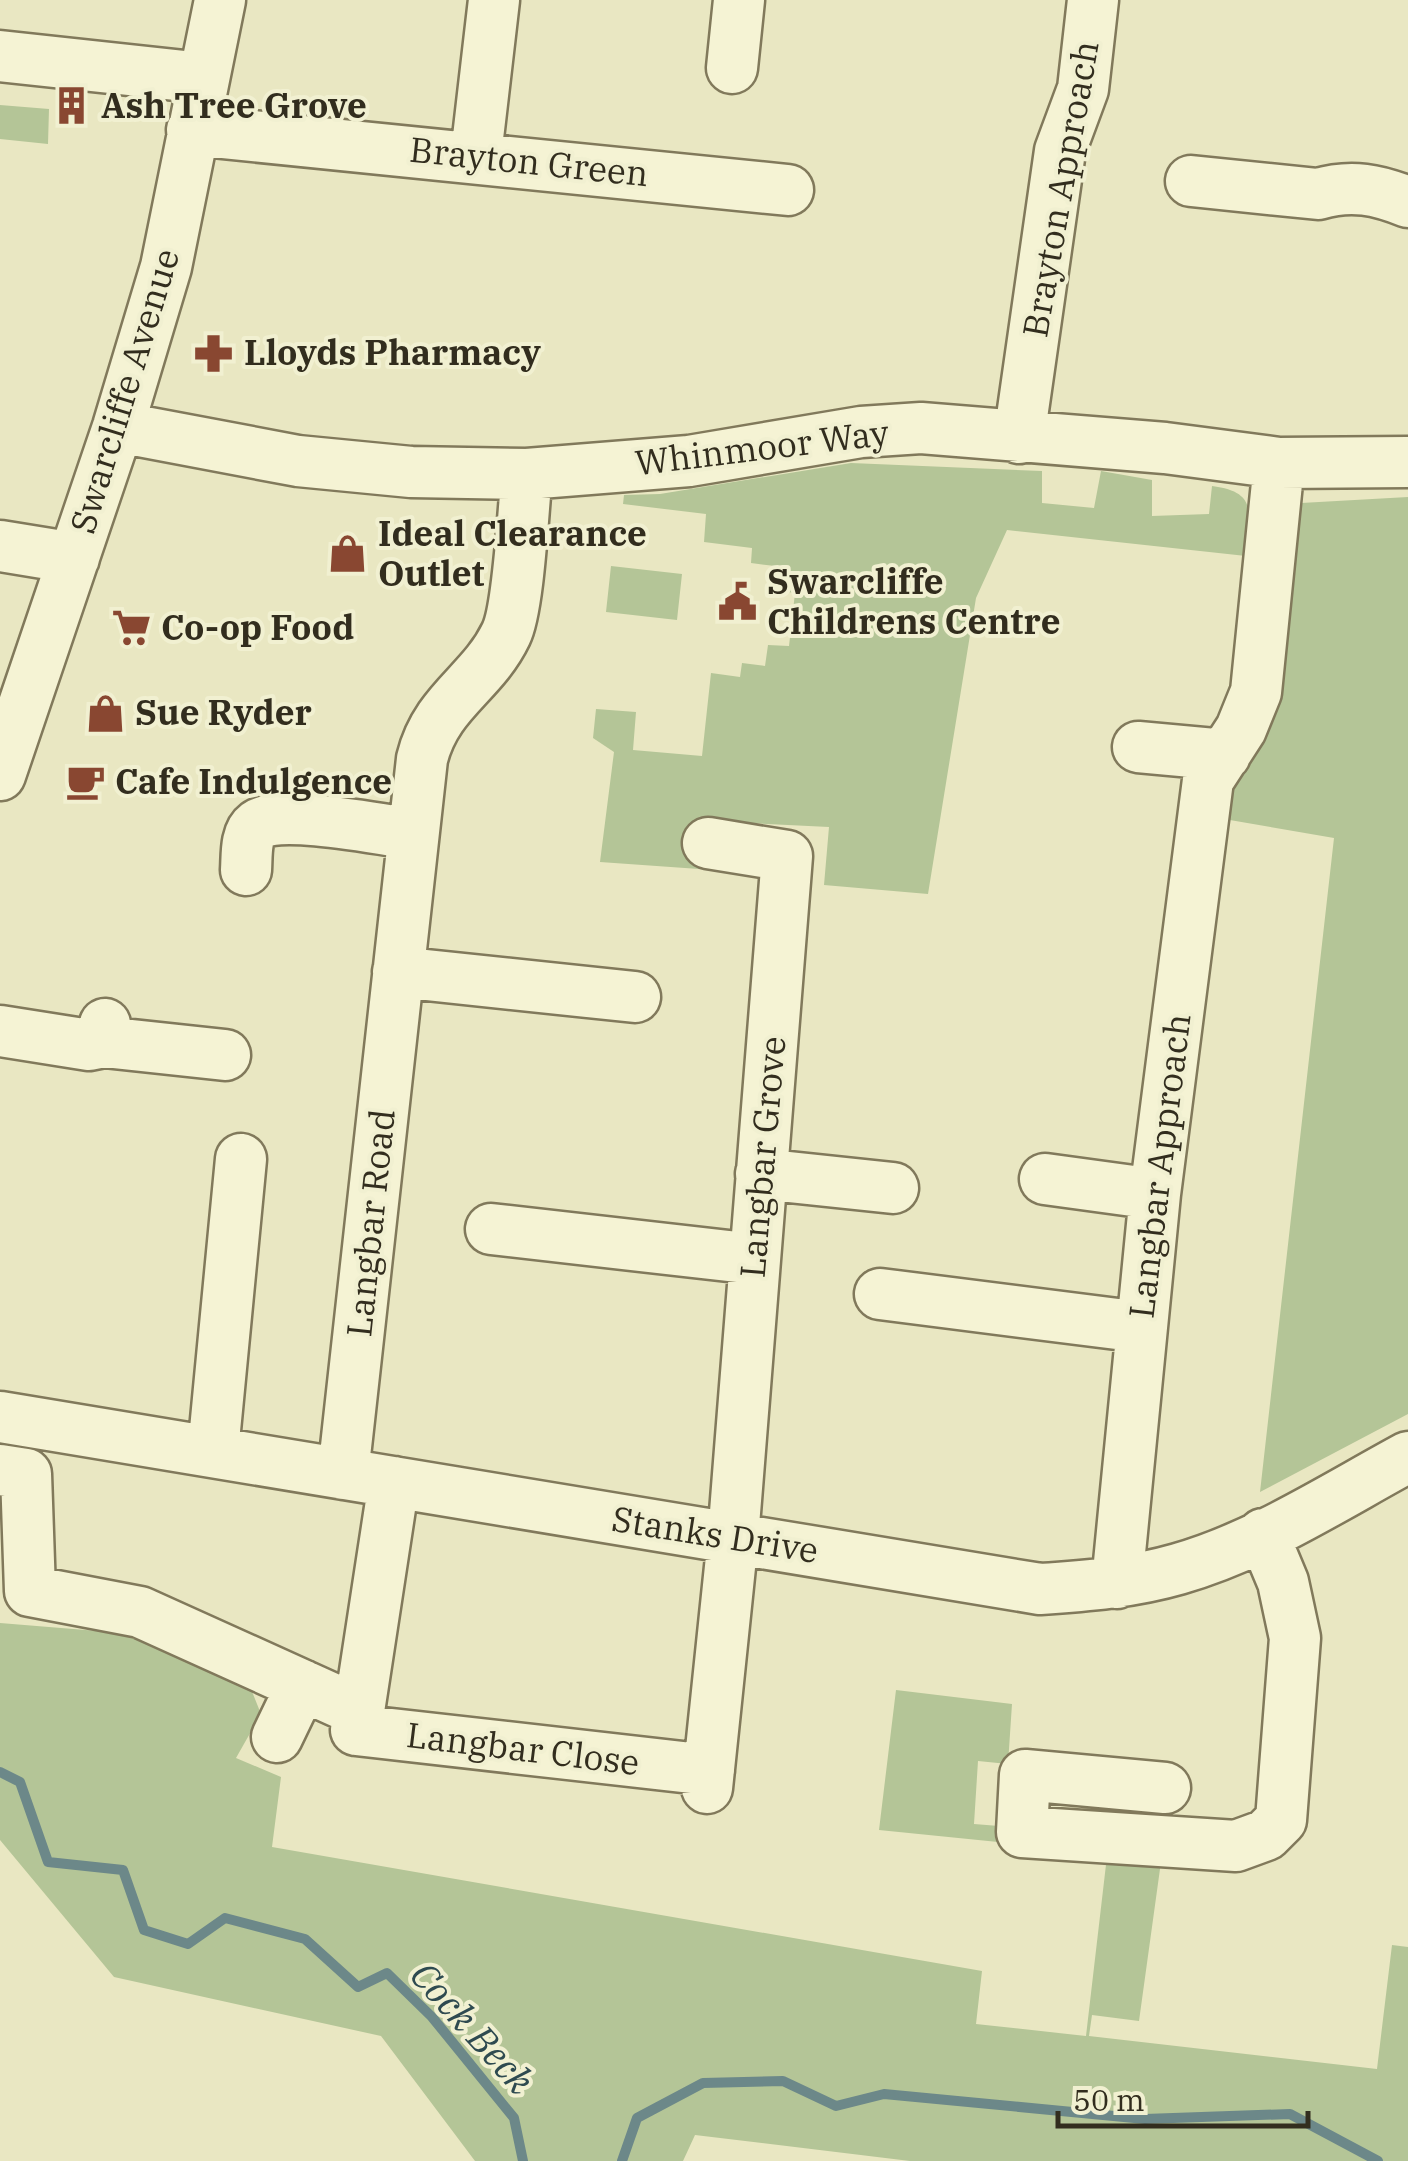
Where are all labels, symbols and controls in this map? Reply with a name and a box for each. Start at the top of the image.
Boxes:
street label: Brayton Approach [1011,37,1109,341]
place label: Ash Tree Grove [101,82,367,128]
building icon: Ash Tree Grove [50,85,92,127]
street label: Brayton Green [408,126,651,196]
street label: Swarcliffe Avenue [59,243,189,539]
place label: Lloyds Pharmacy [244,329,541,375]
pharmacy icon: Lloyds Pharmacy [193,332,235,374]
street label: Whinmoor Way [632,409,892,485]
place label: Ideal Clearance Outlet [378,510,647,596]
shop icon: Ideal Clearance Outlet [327,533,369,575]
place label: Swarcliffe Childrens Centre [767,558,1060,644]
public building icon: Swarcliffe Childrens Centre [716,581,758,623]
place label: Co-op Food [161,604,354,650]
supermarket icon: Co-op Food [110,607,152,649]
place label: Sue Ryder [135,689,312,735]
shop icon: Sue Ryder [84,692,126,734]
place label: Cafe Indulgence [115,758,392,804]
cafe icon: Cafe Indulgence [64,761,106,803]
street label: Langbar Approach [1118,1011,1201,1321]
street label: Langbar Grove [729,1034,795,1280]
street label: Langbar Road [335,1107,405,1339]
street label: Stanks Drive [609,1495,822,1573]
street label: Langbar Close [404,1711,642,1785]
water label: Cock Beck [401,1950,546,2104]
scale bar [1058,2066,1308,2128]
text: 50 m [1073,2080,1145,2119]

